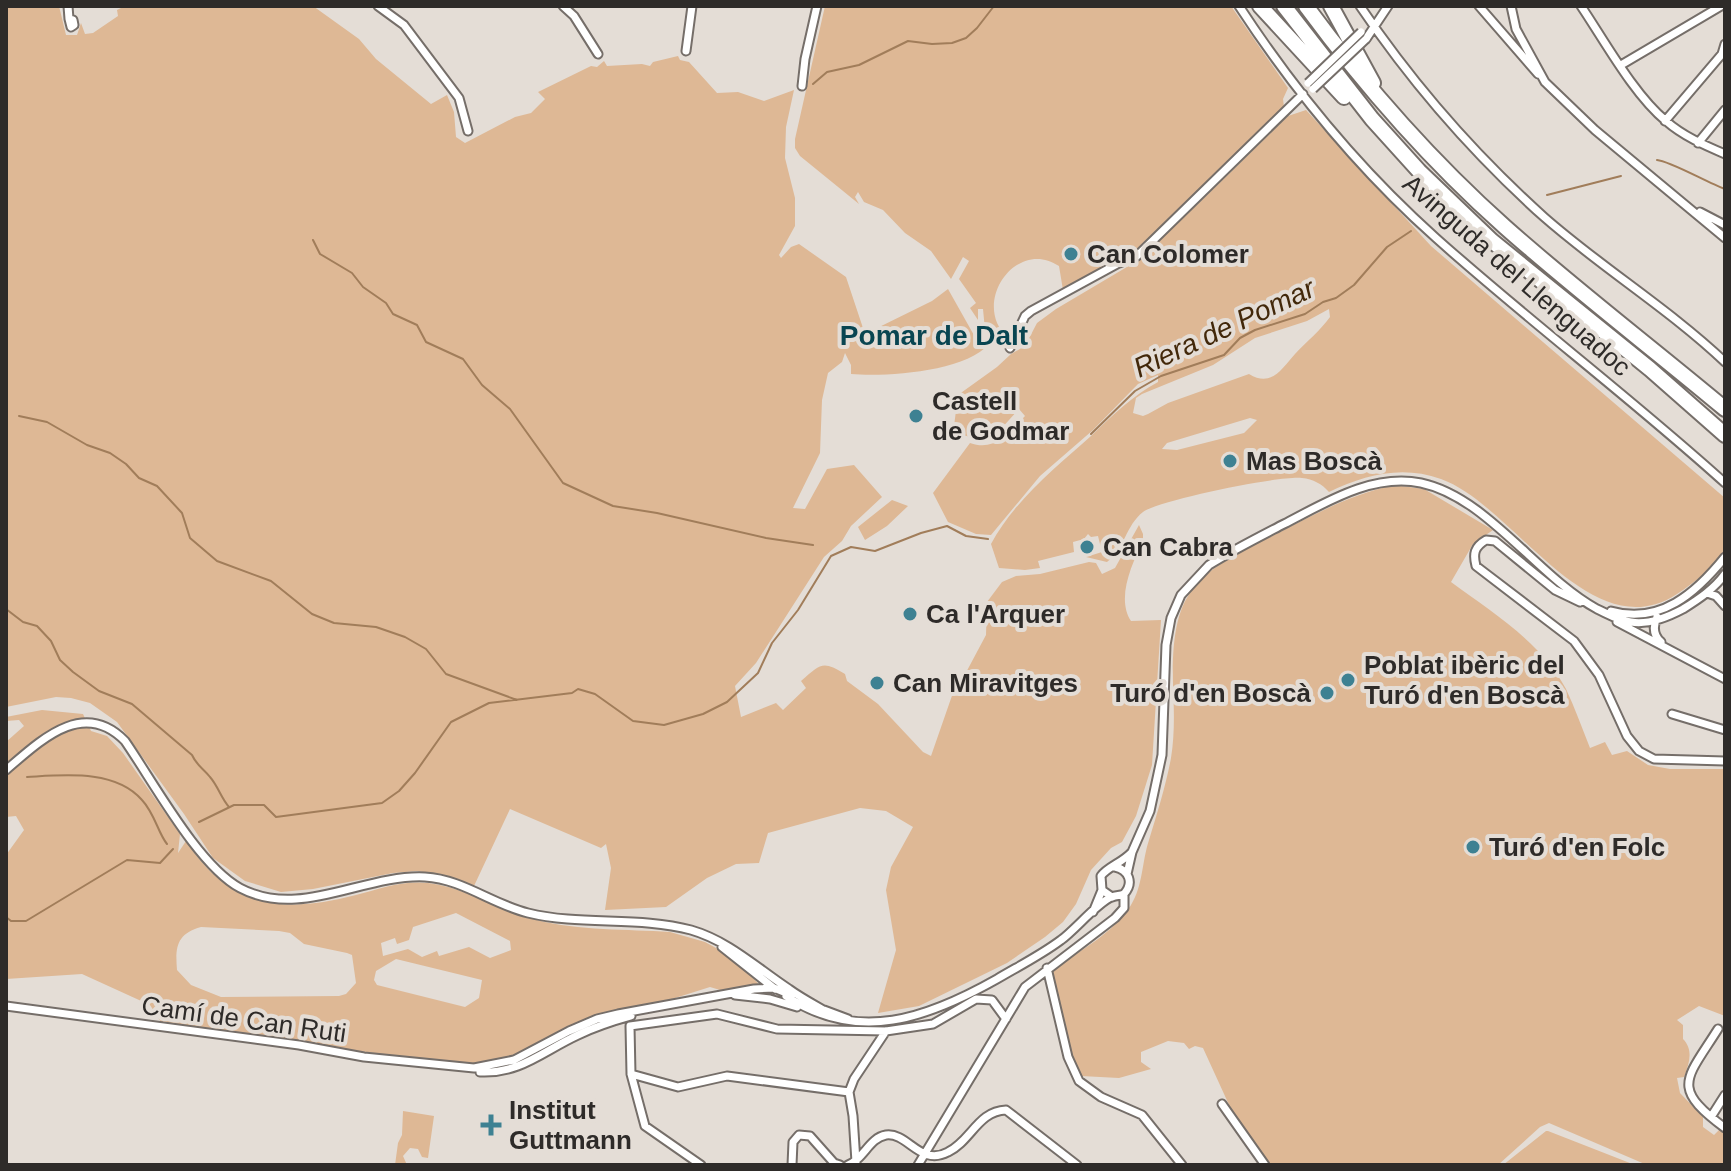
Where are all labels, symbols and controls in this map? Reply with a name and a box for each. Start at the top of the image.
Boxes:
street label: Avinguda del Llenguadoc [1397,168,1637,382]
place label: Can Colomer [1087,239,1249,269]
marker: Can Colomer [1062,245,1080,263]
water label: Riera de Pomar [1129,272,1321,383]
district label: Pomar de Dalt [840,320,1028,351]
place label: Castell de Godmar [932,386,1069,446]
marker: Castell de Godmar [907,407,925,425]
place label: Mas Boscà [1246,446,1382,476]
marker: Mas Boscà [1221,452,1239,470]
place label: Can Cabra [1103,532,1234,562]
marker: Can Cabra [1078,538,1096,556]
place label: Ca l'Arquer [926,599,1065,629]
marker: Ca l'Arquer [901,605,919,623]
place label: Poblat ibèric del Turó d'en Boscà [1364,650,1565,710]
place label: Can Miravitges [893,668,1078,698]
marker: Poblat ibèric del Turó d'en Boscà [1339,671,1357,689]
marker: Can Miravitges [868,674,886,692]
place label: Turó d'en Boscà [1110,678,1312,708]
marker: Turó d'en Boscà [1318,684,1336,702]
place label: Turó d'en Folc [1489,832,1665,862]
marker: Turó d'en Folc [1464,838,1482,856]
street label: Camí de Can Ruti [140,990,348,1048]
place label: Institut Guttmann [509,1095,632,1155]
marker: Institut Guttmann [480,1114,502,1136]

